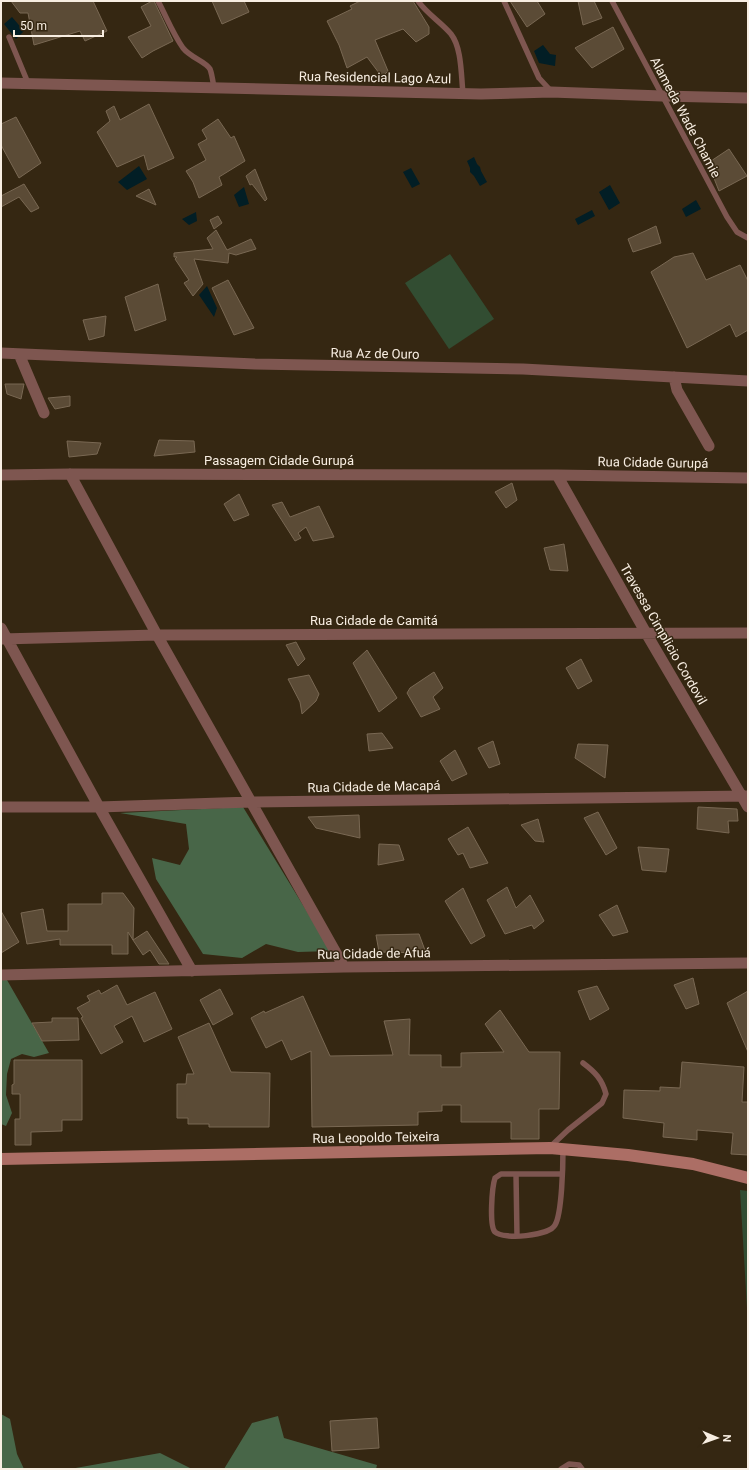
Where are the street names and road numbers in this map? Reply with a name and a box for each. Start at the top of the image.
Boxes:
street label: Alameda Wade Chamie [647,54,724,180]
street label: Rua Residencial Lago Azul [299,69,451,86]
street label: Rua Az de Ouro [330,345,420,362]
street label: Passagem Cidade Gurupá [204,453,354,468]
street label: Rua Cidade Gurupá [597,454,709,471]
street label: Travessa Cimplicio Cordovil [617,561,710,707]
street label: Rua Cidade de Camitá [310,613,438,628]
street label: Rua Cidade de Macapá [307,778,441,795]
street label: Rua Cidade de Afuá [317,945,431,962]
street label: Rua Leopoldo Teixeira [312,1129,440,1146]

